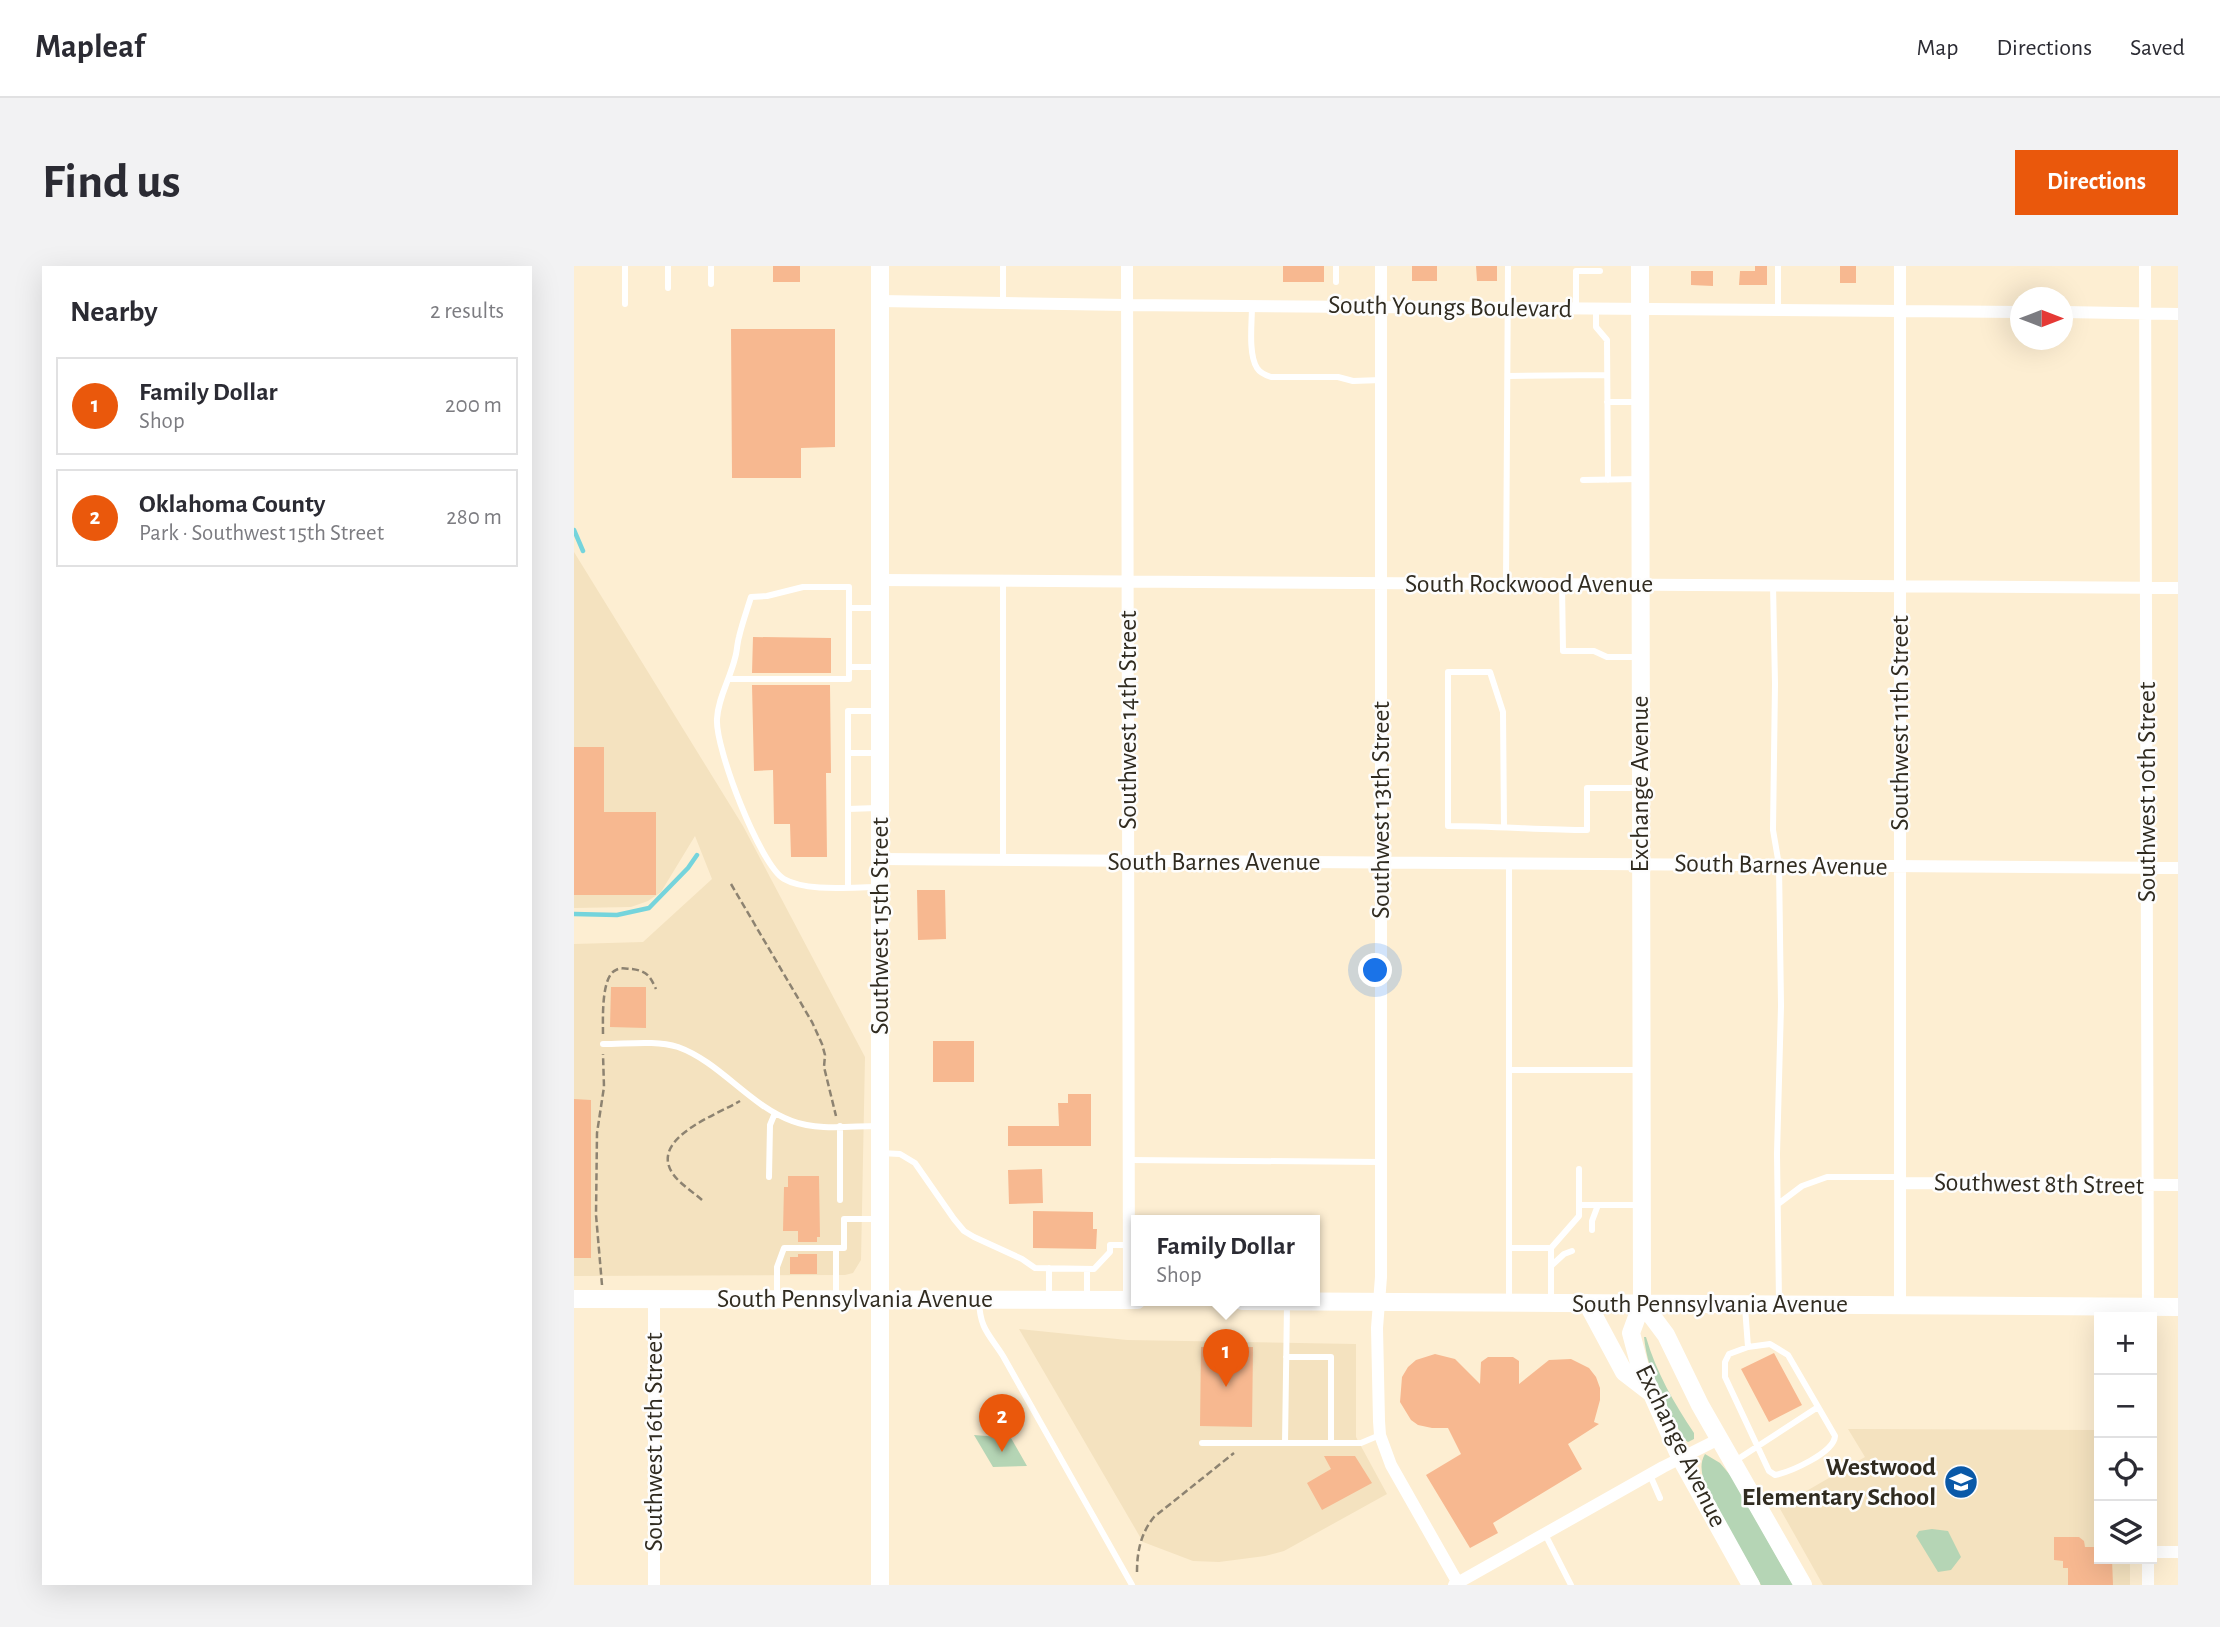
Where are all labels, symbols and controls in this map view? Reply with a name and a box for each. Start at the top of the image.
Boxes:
text: Mapleaf [35,31,145,64]
text: Map [1916,36,1958,60]
text: Directions [1996,36,2092,60]
text: Saved [2130,36,2185,60]
button: Directions [2015,150,2178,215]
text: Find us [42,158,181,207]
north arrow [2010,287,2073,350]
street label: South Youngs Boulevard [1328,292,1572,322]
text: Nearby [70,297,158,327]
text: 2 results [430,300,504,323]
text: Family Dollar [139,379,278,405]
text: 1 [91,394,99,417]
text: 200 m [445,394,502,417]
text: Shop [139,410,185,433]
text: Oklahoma County [139,491,325,517]
text: 2 [90,506,100,529]
text: 280 m [446,506,502,529]
text: Park · Southwest 15th Street [139,522,384,545]
street label: South Rockwood Avenue [1405,571,1653,597]
street label: Southwest 14th Street [1115,610,1141,830]
street label: Southwest 11th Street [1887,615,1913,831]
street label: Southwest 10th Street [2134,682,2160,902]
street label: Exchange Avenue [1627,696,1653,872]
street label: Southwest 13th Street [1368,701,1394,919]
street label: Southwest 15th Street [867,817,893,1035]
street label: South Barnes Avenue [1107,849,1321,875]
street label: South Barnes Avenue [1674,850,1888,880]
your location [1358,953,1392,987]
street label: Southwest 8th Street [1934,1169,2144,1199]
popup [1131,1215,1320,1306]
text: Family Dollar [1156,1233,1295,1259]
text: Shop [1156,1264,1202,1287]
street label: South Pennsylvania Avenue [717,1286,993,1312]
street label: South Pennsylvania Avenue [1572,1291,1848,1317]
map controls [2094,1312,2157,1564]
button: + [2094,1312,2157,1375]
pin: 1 [1203,1329,1249,1387]
street label: Southwest 16th Street [641,1333,667,1551]
street label: Exchange Avenue [1631,1361,1731,1531]
button: − [2094,1375,2157,1438]
pin: 2 [979,1394,1025,1452]
button: locate [2094,1438,2157,1501]
place label: Westwood Elementary School [1742,1454,1936,1510]
school or university icon: Westwood Elementary School [1942,1463,1980,1501]
button: layers [2094,1501,2157,1564]

